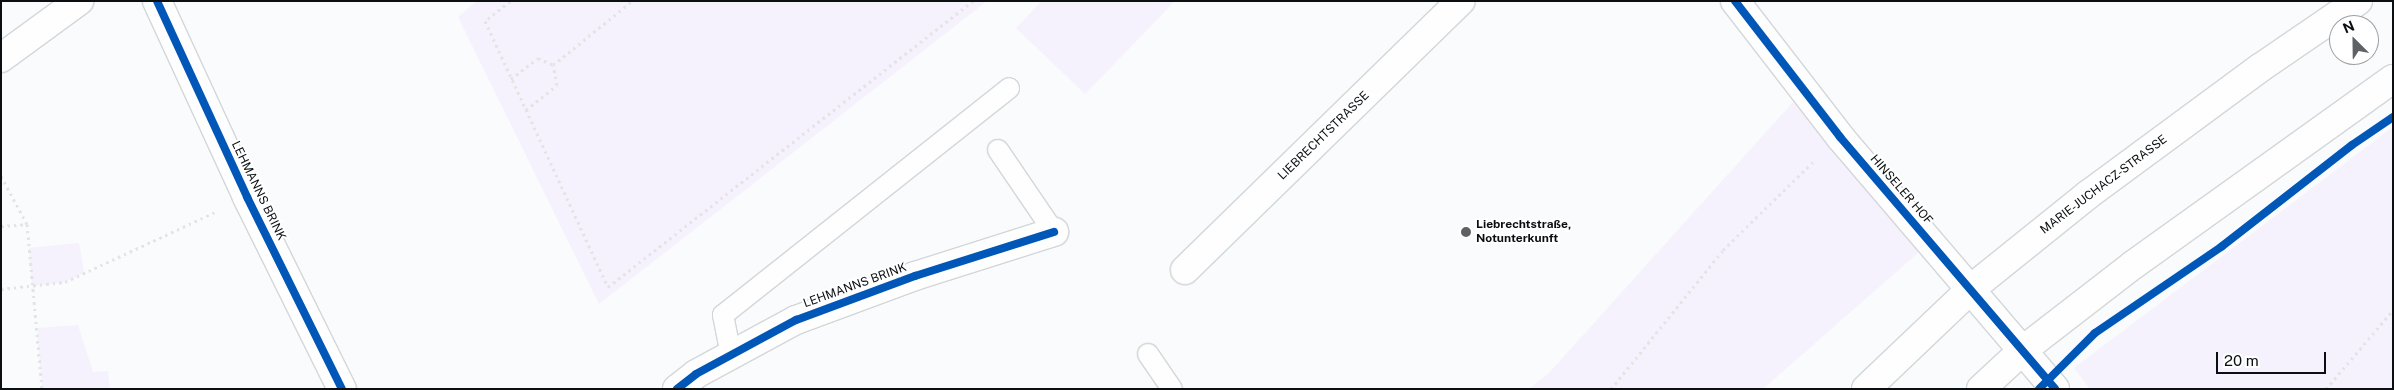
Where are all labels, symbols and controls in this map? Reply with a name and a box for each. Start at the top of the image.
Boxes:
north arrow [2329,15,2379,65]
text: N [2340,18,2357,37]
street label: LIEBRECHTSTRASSE [1275,89,1373,183]
street label: MARIE-JUCHACZ-STRASSE [2038,133,2170,237]
street label: LEHMANNS BRINK [228,139,288,243]
street label: HINSELER HOF [1867,152,1935,228]
place label: Liebrechtstraße, Notunterkunft [1476,218,1571,246]
marker: Liebrechtstraße, Notunterkunft [1460,226,1472,238]
street label: LEHMANNS BRINK [801,261,909,311]
scale bar [2219,342,2329,374]
text: 20 m [2224,352,2259,369]

